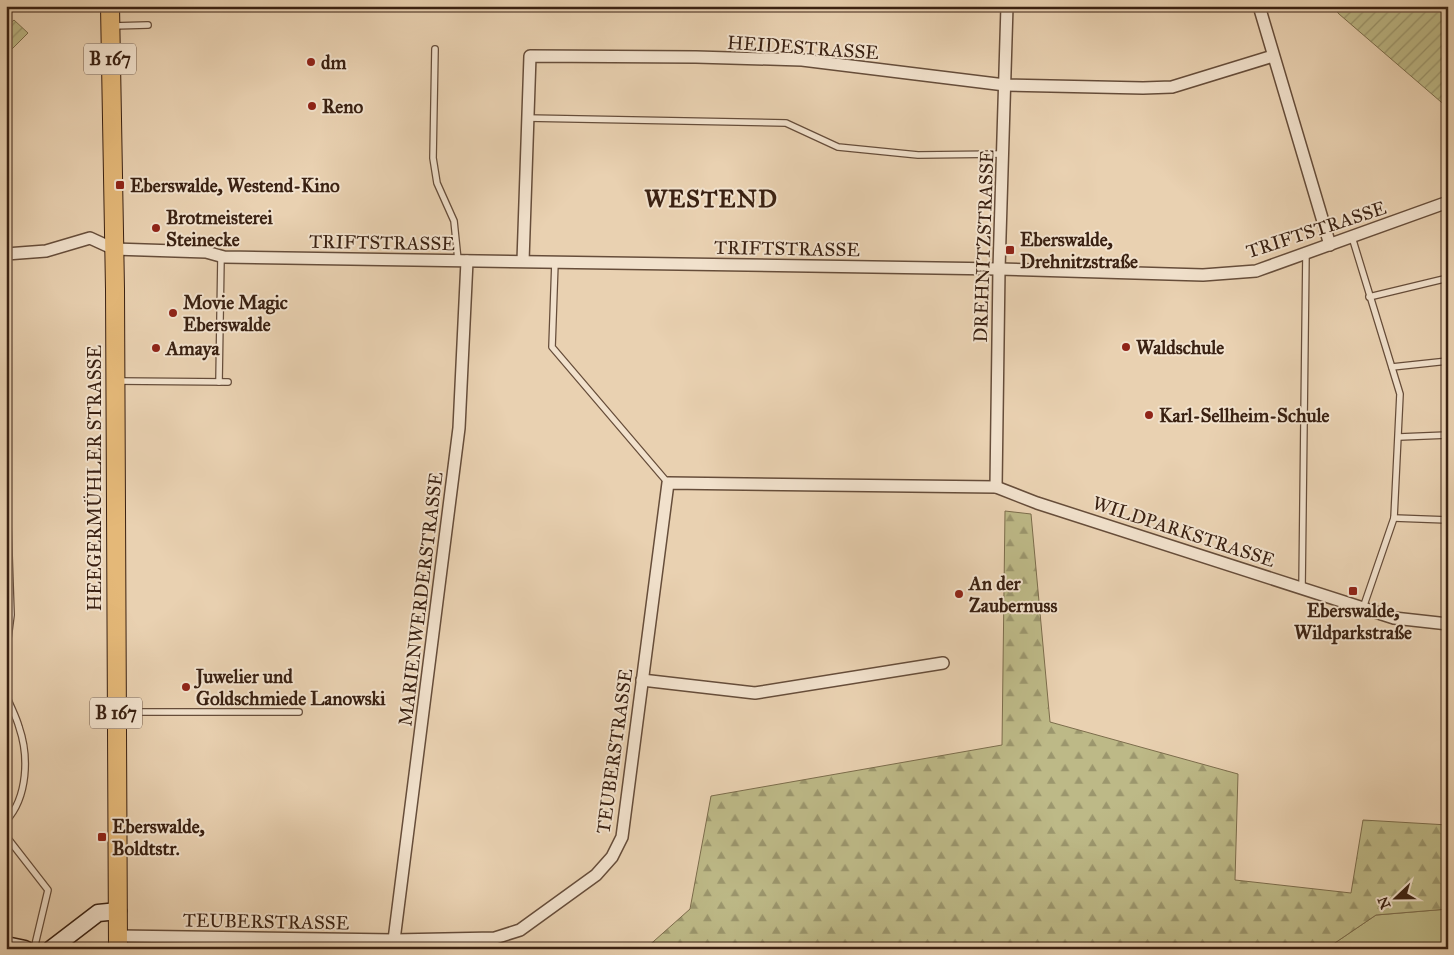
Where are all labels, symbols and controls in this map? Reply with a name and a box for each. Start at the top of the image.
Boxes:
street label: HEIDESTRASSE [726,31,880,64]
road number: B 167 [84,44,136,74]
place label: dm [321,51,347,74]
marker: dm [305,56,317,68]
place label: Reno [322,95,363,118]
marker: Reno [306,100,318,112]
street label: DREHNITZSTRASSE [969,149,998,343]
place label: Eberswalde, Westend-Kino [130,174,340,197]
marker: Eberswalde, Westend-Kino [114,179,126,191]
district label: WESTEND [644,184,778,214]
street label: TRIFTSTRASSE [1243,196,1389,263]
place label: Brotmeisterei Steinecke [166,206,273,251]
marker: Brotmeisterei Steinecke [150,222,162,234]
place label: Eberswalde, Drehnitzstraße [1020,228,1138,273]
street label: TRIFTSTRASSE [309,230,455,255]
street label: TRIFTSTRASSE [714,236,860,261]
marker: Eberswalde, Drehnitzstraße [1004,244,1016,256]
place label: Movie Magic Eberswalde [183,291,288,336]
marker: Movie Magic Eberswalde [167,307,179,319]
place label: Waldschule [1136,336,1224,359]
place label: Amaya [164,337,220,361]
marker: Waldschule [1120,341,1132,353]
marker: Amaya [150,342,162,354]
street label: HEEGERMÜHLER STRASSE [83,344,106,611]
place label: Karl-Sellheim-Schule [1159,404,1330,427]
marker: Karl-Sellheim-Schule [1143,409,1155,421]
street label: MARIENWERDERSTRASSE [393,470,448,727]
street label: WILDPARKSTRASSE [1090,491,1278,572]
place label: An der Zaubernuss [967,572,1057,617]
marker: Eberswalde, Wildparkstraße [1347,585,1359,597]
marker: An der Zaubernuss [953,588,965,600]
place label: Eberswalde, Wildparkstraße [1294,599,1412,645]
place label: Juwelier und Goldschmiede Lanowski [193,665,386,710]
street label: TEUBERSTRASSE [592,667,638,835]
marker: Juwelier und Goldschmiede Lanowski [180,681,192,693]
road number: B 167 [90,698,142,728]
place label: Eberswalde, Boldtstr. [112,815,205,860]
marker: Eberswalde, Boldtstr. [96,831,108,843]
north arrow [1372,872,1422,922]
text: N [1374,894,1395,911]
street label: TEUBERSTRASSE [183,909,350,934]

